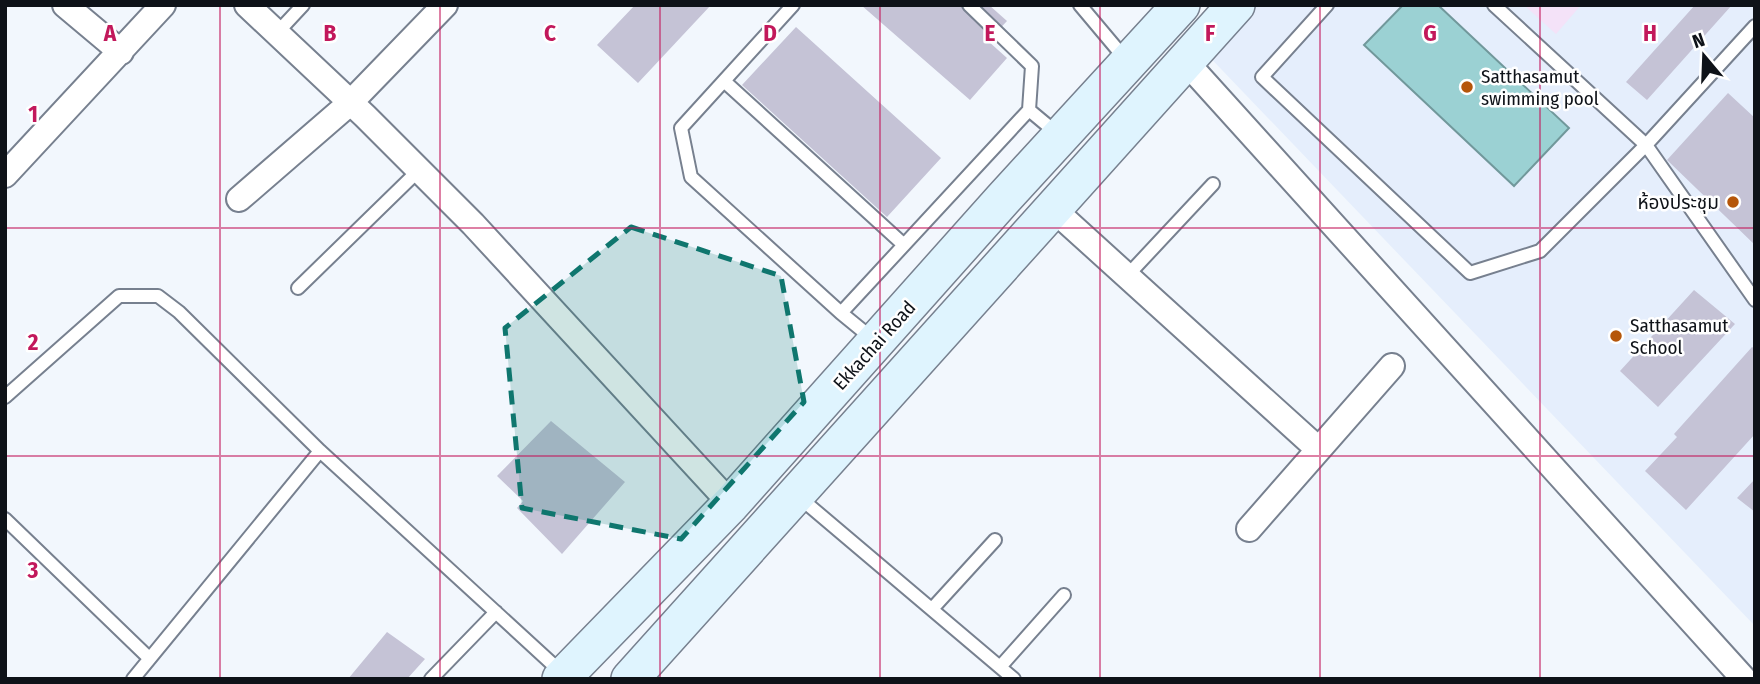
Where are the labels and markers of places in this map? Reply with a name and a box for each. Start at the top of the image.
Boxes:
place label: Satthasamut swimming pool [1481,65,1599,110]
marker: Satthasamut swimming pool [1459,79,1475,95]
place label: ห้องประชุม [1637,191,1719,214]
marker: ห้องประชุม [1725,194,1741,210]
place label: Satthasamut School [1630,314,1729,359]
marker: Satthasamut School [1608,328,1624,344]

